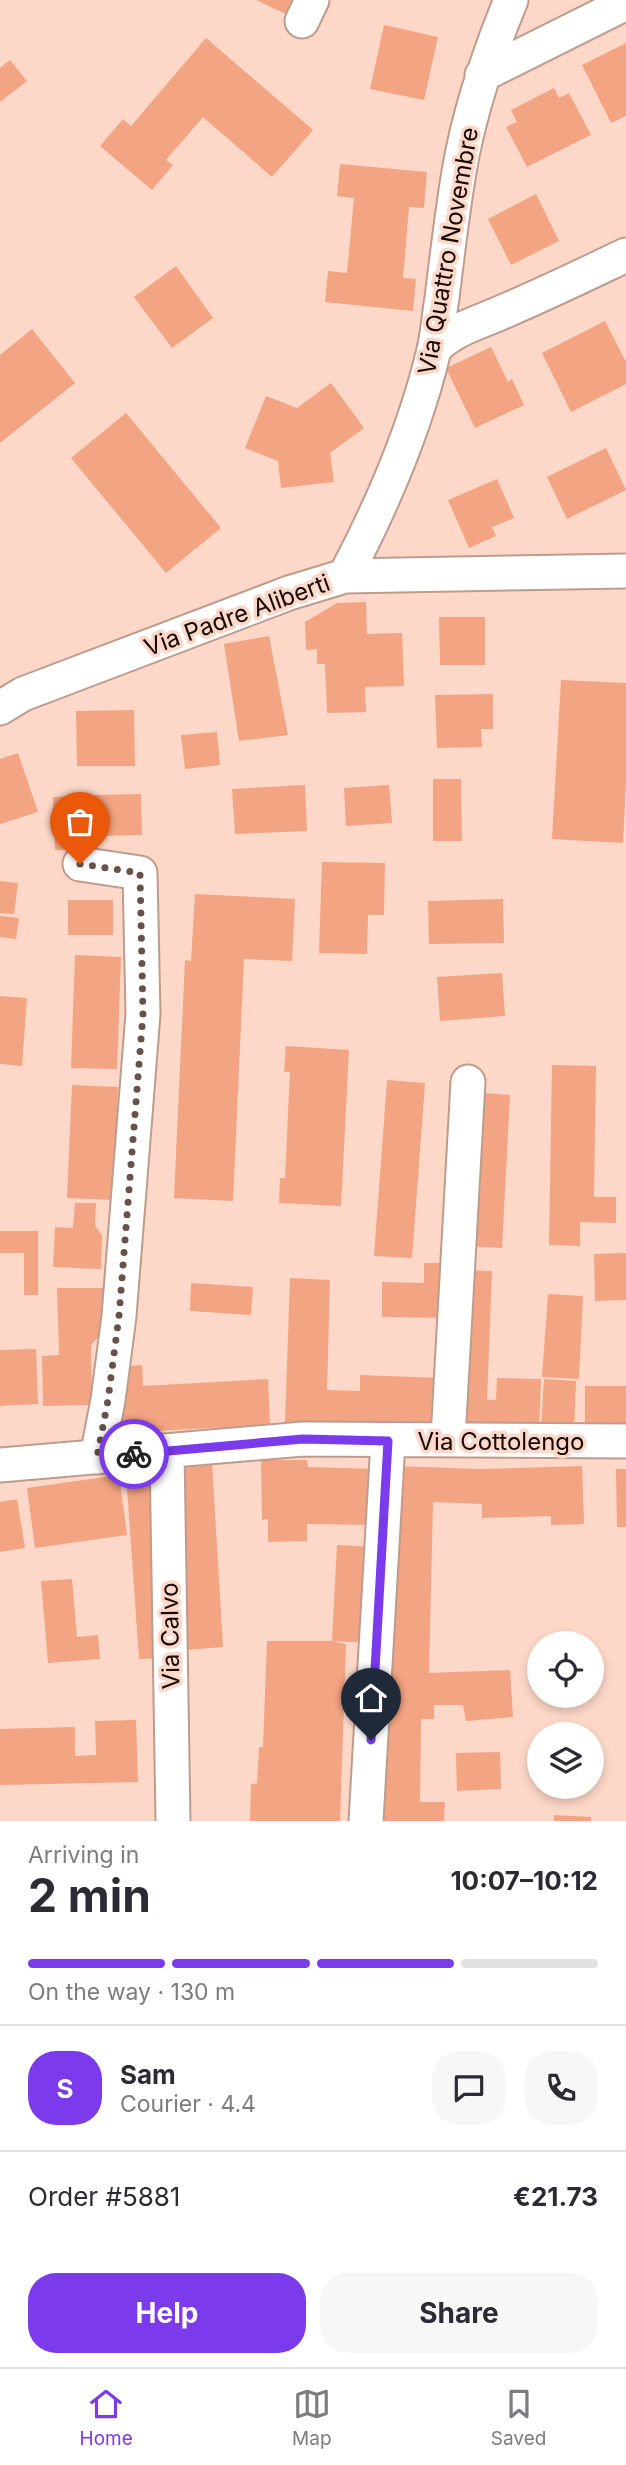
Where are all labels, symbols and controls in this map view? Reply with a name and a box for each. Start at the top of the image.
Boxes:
street label: Via Quattro Novembre [412,125,484,377]
street label: Via Padre Aliberti [140,568,334,662]
pin [50,792,110,864]
icon: bag [61,803,99,841]
courier [99,1419,169,1489]
street label: Via Cottolengo [418,1427,584,1456]
icon: bike [115,1435,153,1473]
street label: Via Calvo [155,1582,185,1690]
map controls [527,1631,604,1799]
button: locate [527,1631,604,1708]
pin [341,1668,401,1740]
icon: home [352,1679,390,1717]
button: layers [527,1722,604,1799]
text: Arriving in [28,1841,139,1869]
text: 10:07–10:12 [450,1865,598,1896]
text: 2 min [28,1867,151,1923]
text: On the way · 130 m [28,1978,235,2006]
button: chat [432,2051,506,2125]
button: phone [524,2051,598,2125]
text: Sam [120,2059,176,2090]
text: S [56,2073,74,2104]
text: Courier · 4.4 [120,2090,256,2118]
text: Order #5881 [28,2181,180,2212]
text: €21.73 [513,2181,598,2212]
button: Help [28,2273,306,2353]
button: Share [320,2273,598,2353]
tab: Home [80,2385,133,2450]
tab: Map [292,2385,332,2450]
tab: Saved [491,2385,546,2450]

